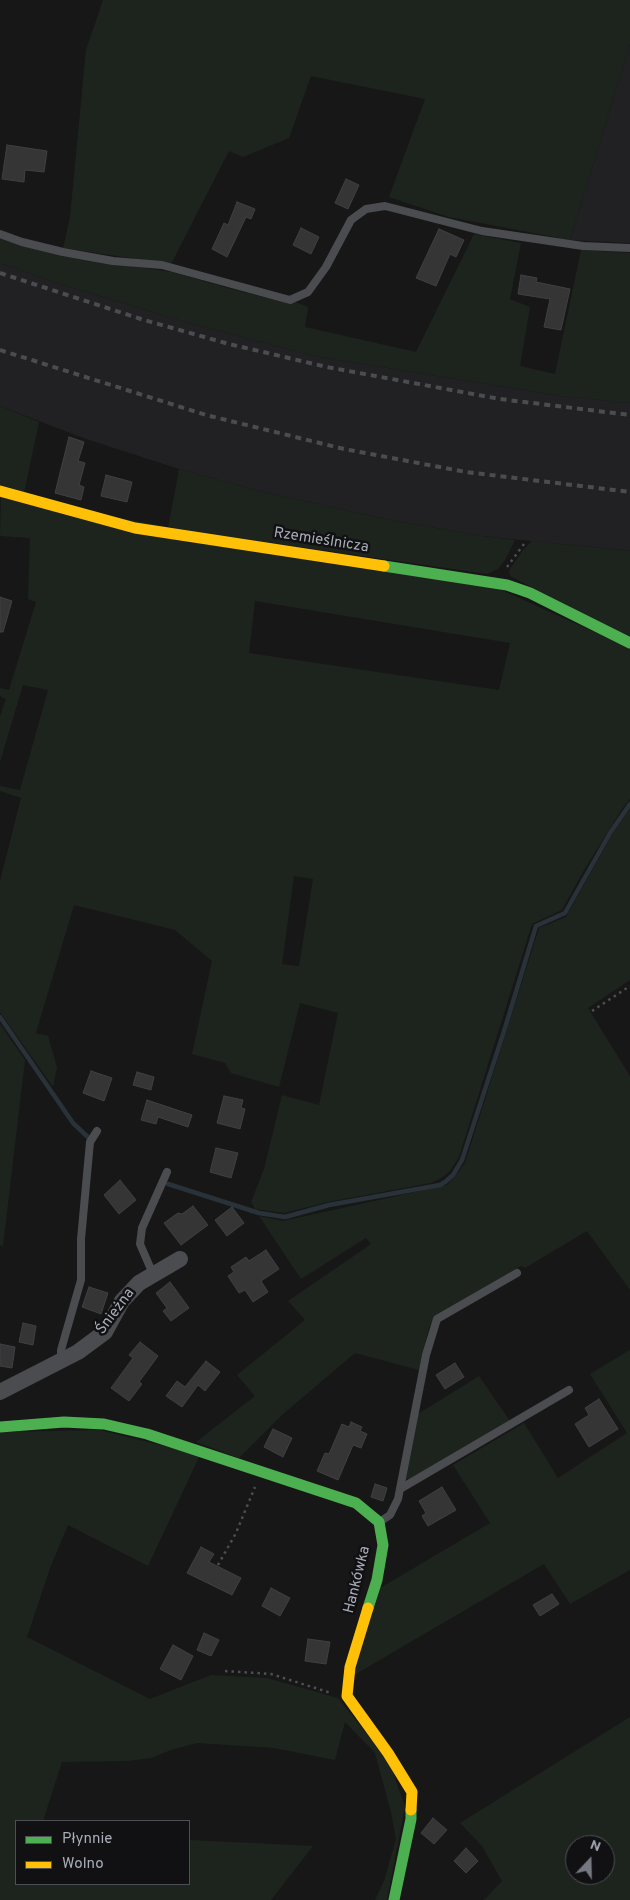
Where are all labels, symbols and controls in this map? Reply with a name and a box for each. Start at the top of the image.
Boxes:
street label: Rzemieślnicza [272,525,370,557]
street label: Śnieżna [93,1285,139,1339]
street label: Hankówka [341,1545,375,1615]
legend [15,1820,190,1885]
text: Płynnie [62,1830,112,1849]
north arrow [565,1835,615,1885]
text: N [587,1837,603,1856]
text: Wolno [62,1855,104,1874]

